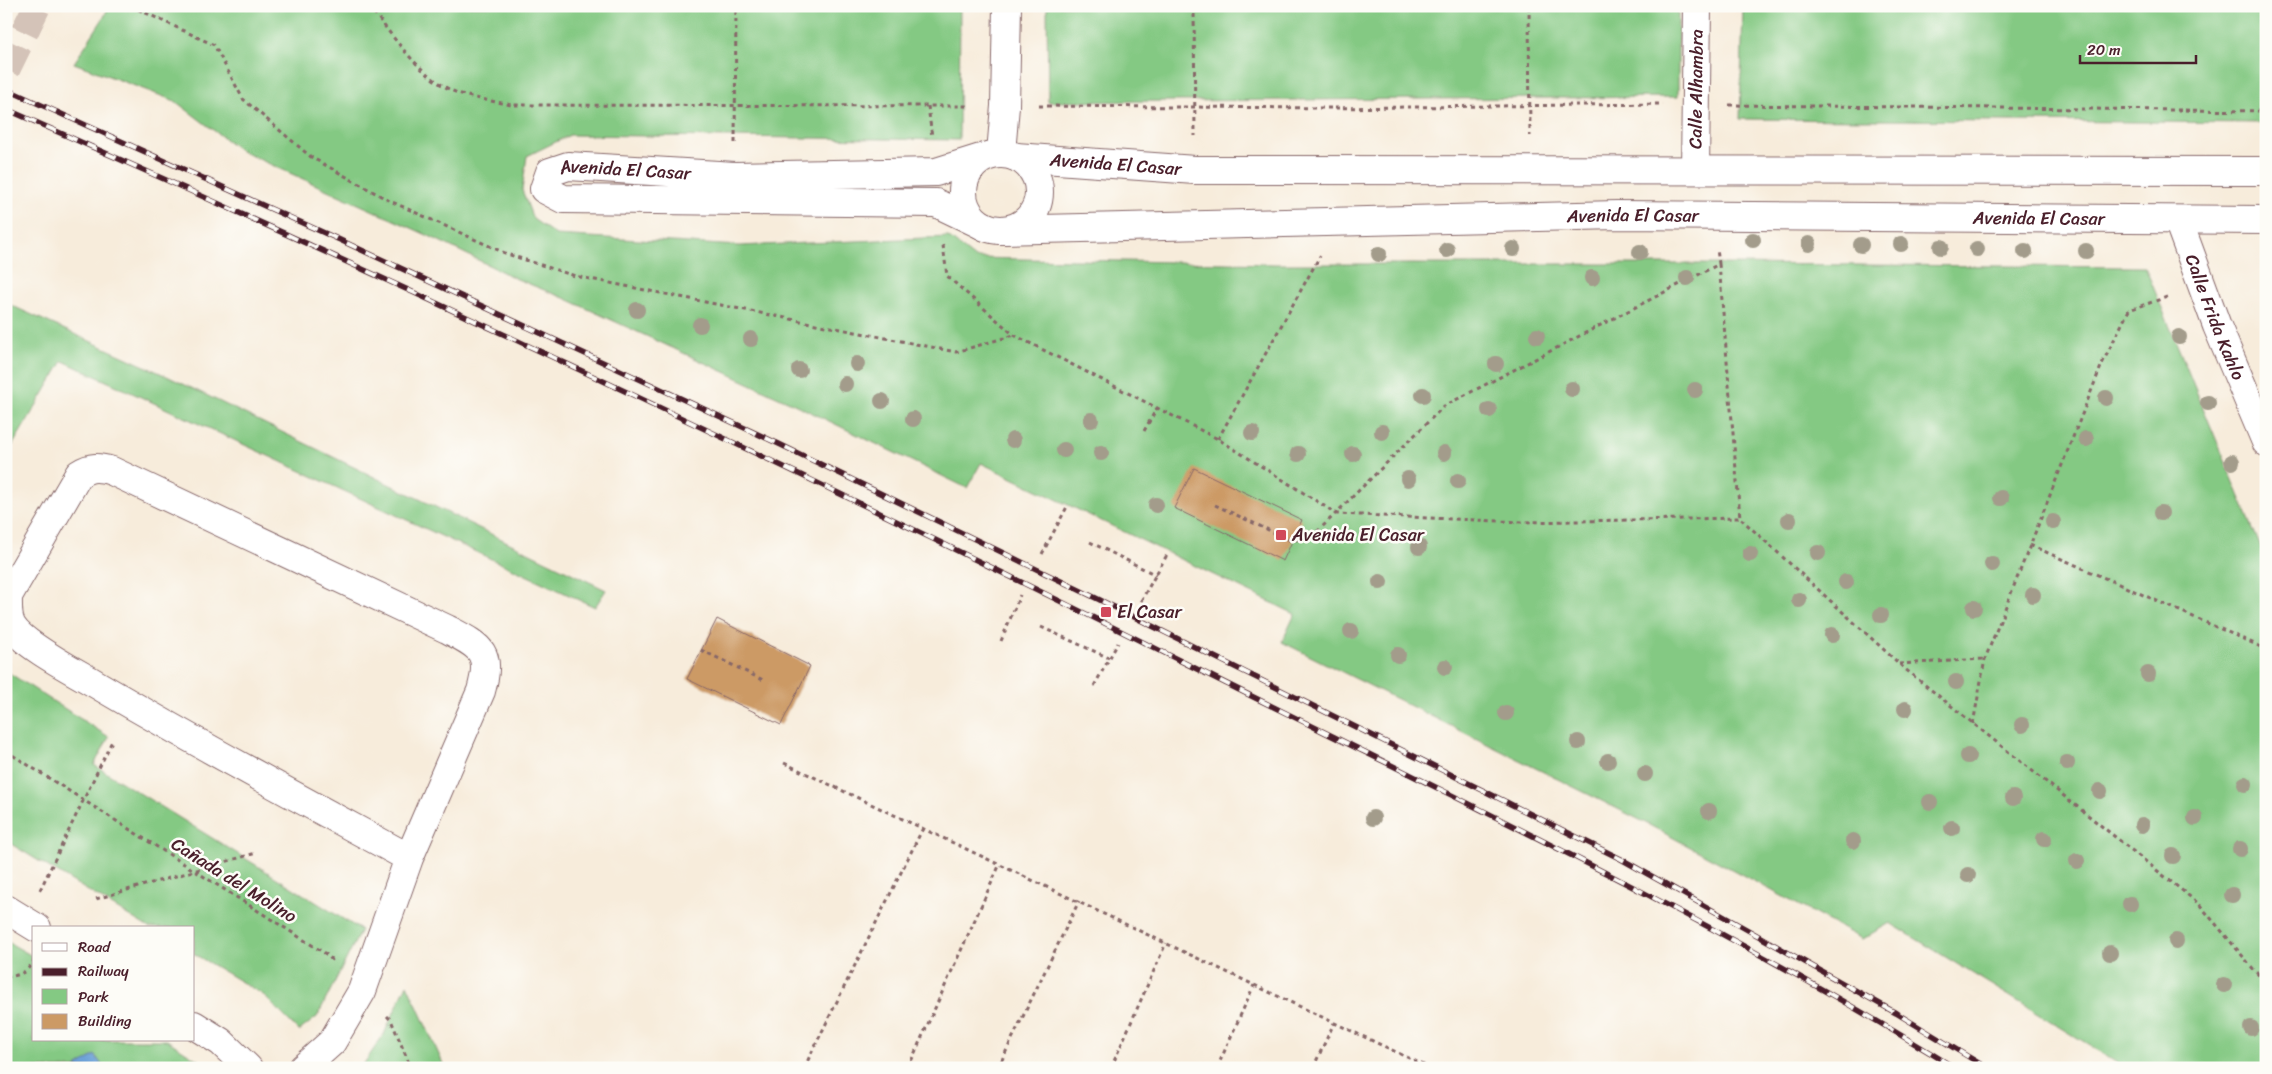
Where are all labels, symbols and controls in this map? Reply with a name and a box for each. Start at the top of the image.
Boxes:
street label: Calle Alhambra [1679,29,1713,149]
scale bar [2080,32,2196,64]
text: 20 m [2087,37,2121,63]
street label: Avenida El Casar [1048,143,1184,185]
street label: Avenida El Casar [553,150,693,189]
street label: Avenida El Casar [1565,199,1701,232]
street label: Avenida El Casar [1972,202,2107,235]
street label: Calle Frida Kahlo [2176,250,2254,385]
place label: Avenida El Casar [1291,519,1426,551]
marker: Avenida El Casar [1274,528,1288,542]
place label: El Casar [1117,596,1183,628]
marker: El Casar [1099,605,1113,619]
street label: Cañada del Molino [165,828,303,932]
legend [32,926,195,1042]
text: Road [78,934,111,960]
text: Railway [78,958,129,984]
text: Park [78,984,109,1010]
text: Building [78,1008,132,1034]

